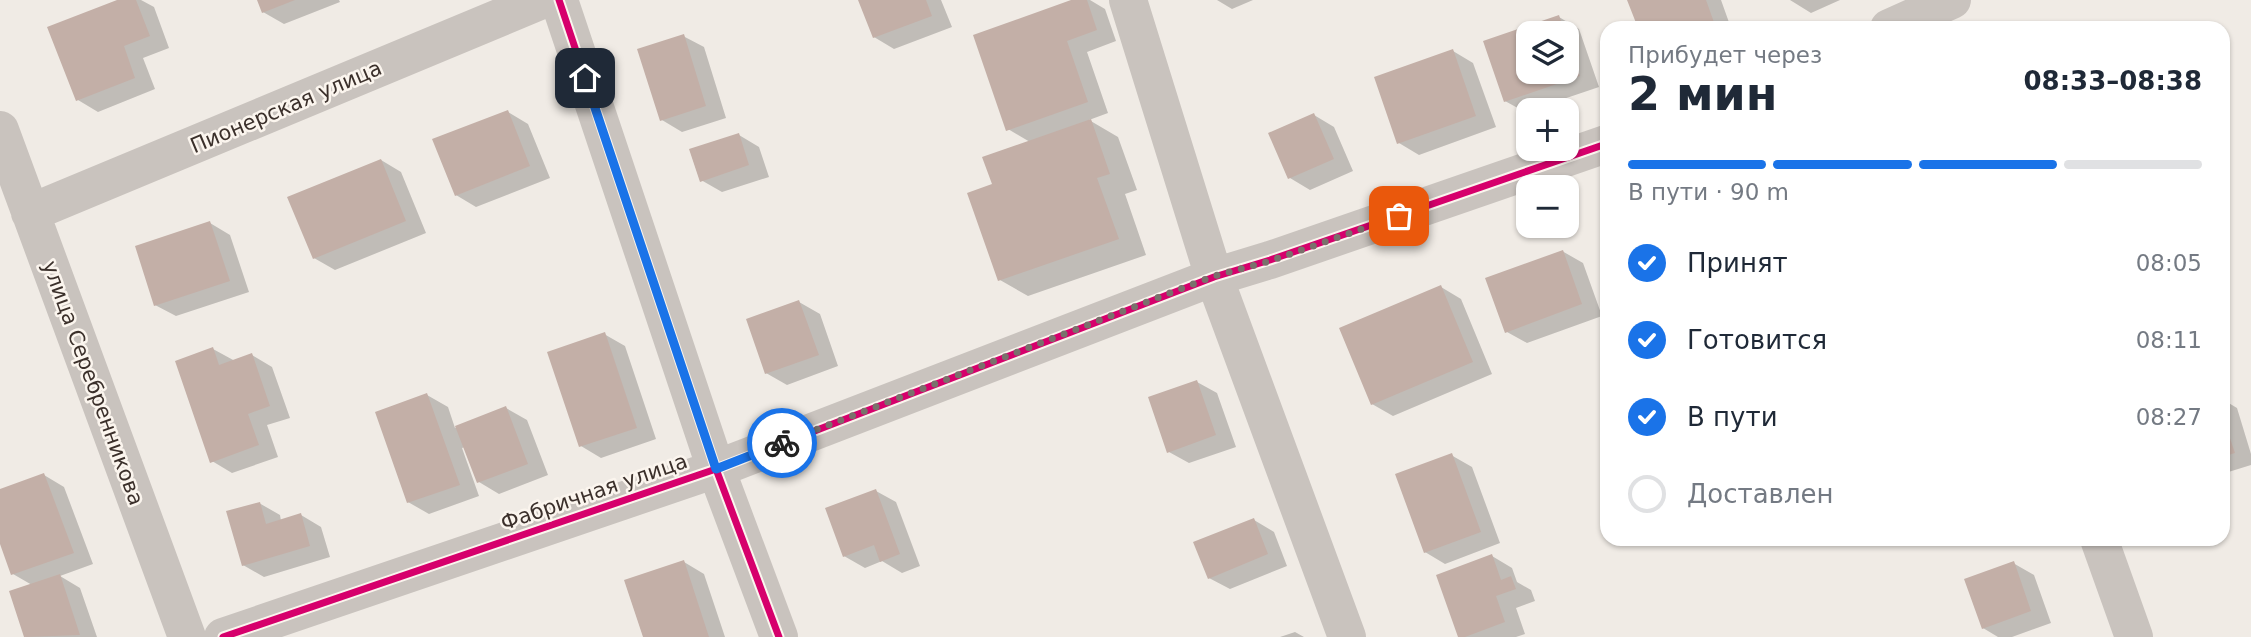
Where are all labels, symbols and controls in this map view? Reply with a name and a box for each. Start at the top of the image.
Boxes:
map controls [1516,21,1579,238]
button: layers [1516,21,1579,84]
text: Прибудет через [1628,42,1822,68]
pin [555,48,615,108]
street label: Пионерская улица [187,56,385,158]
icon: home [566,59,604,97]
text: 08:33–08:38 [2023,66,2202,96]
text: 2 мин [1628,67,1778,121]
button: + [1516,98,1579,161]
button: − [1516,175,1579,238]
text: В пути · 90 m [1628,179,1789,205]
pin [1369,186,1429,246]
icon: bag [1380,197,1418,235]
icon: check [1628,244,1666,282]
text: Принят [1687,248,1788,278]
text: 08:05 [2136,250,2202,276]
street label: улица Серебренникова [38,258,148,508]
icon: check [1628,321,1666,359]
text: Готовится [1687,325,1827,355]
text: 08:11 [2136,327,2202,353]
icon: check [1628,398,1666,436]
text: В пути [1687,402,1778,432]
text: 08:27 [2136,404,2202,430]
courier [747,408,817,478]
icon: bike [763,424,801,462]
street label: Фабричная улица [497,449,691,535]
text: Доставлен [1687,479,1834,509]

